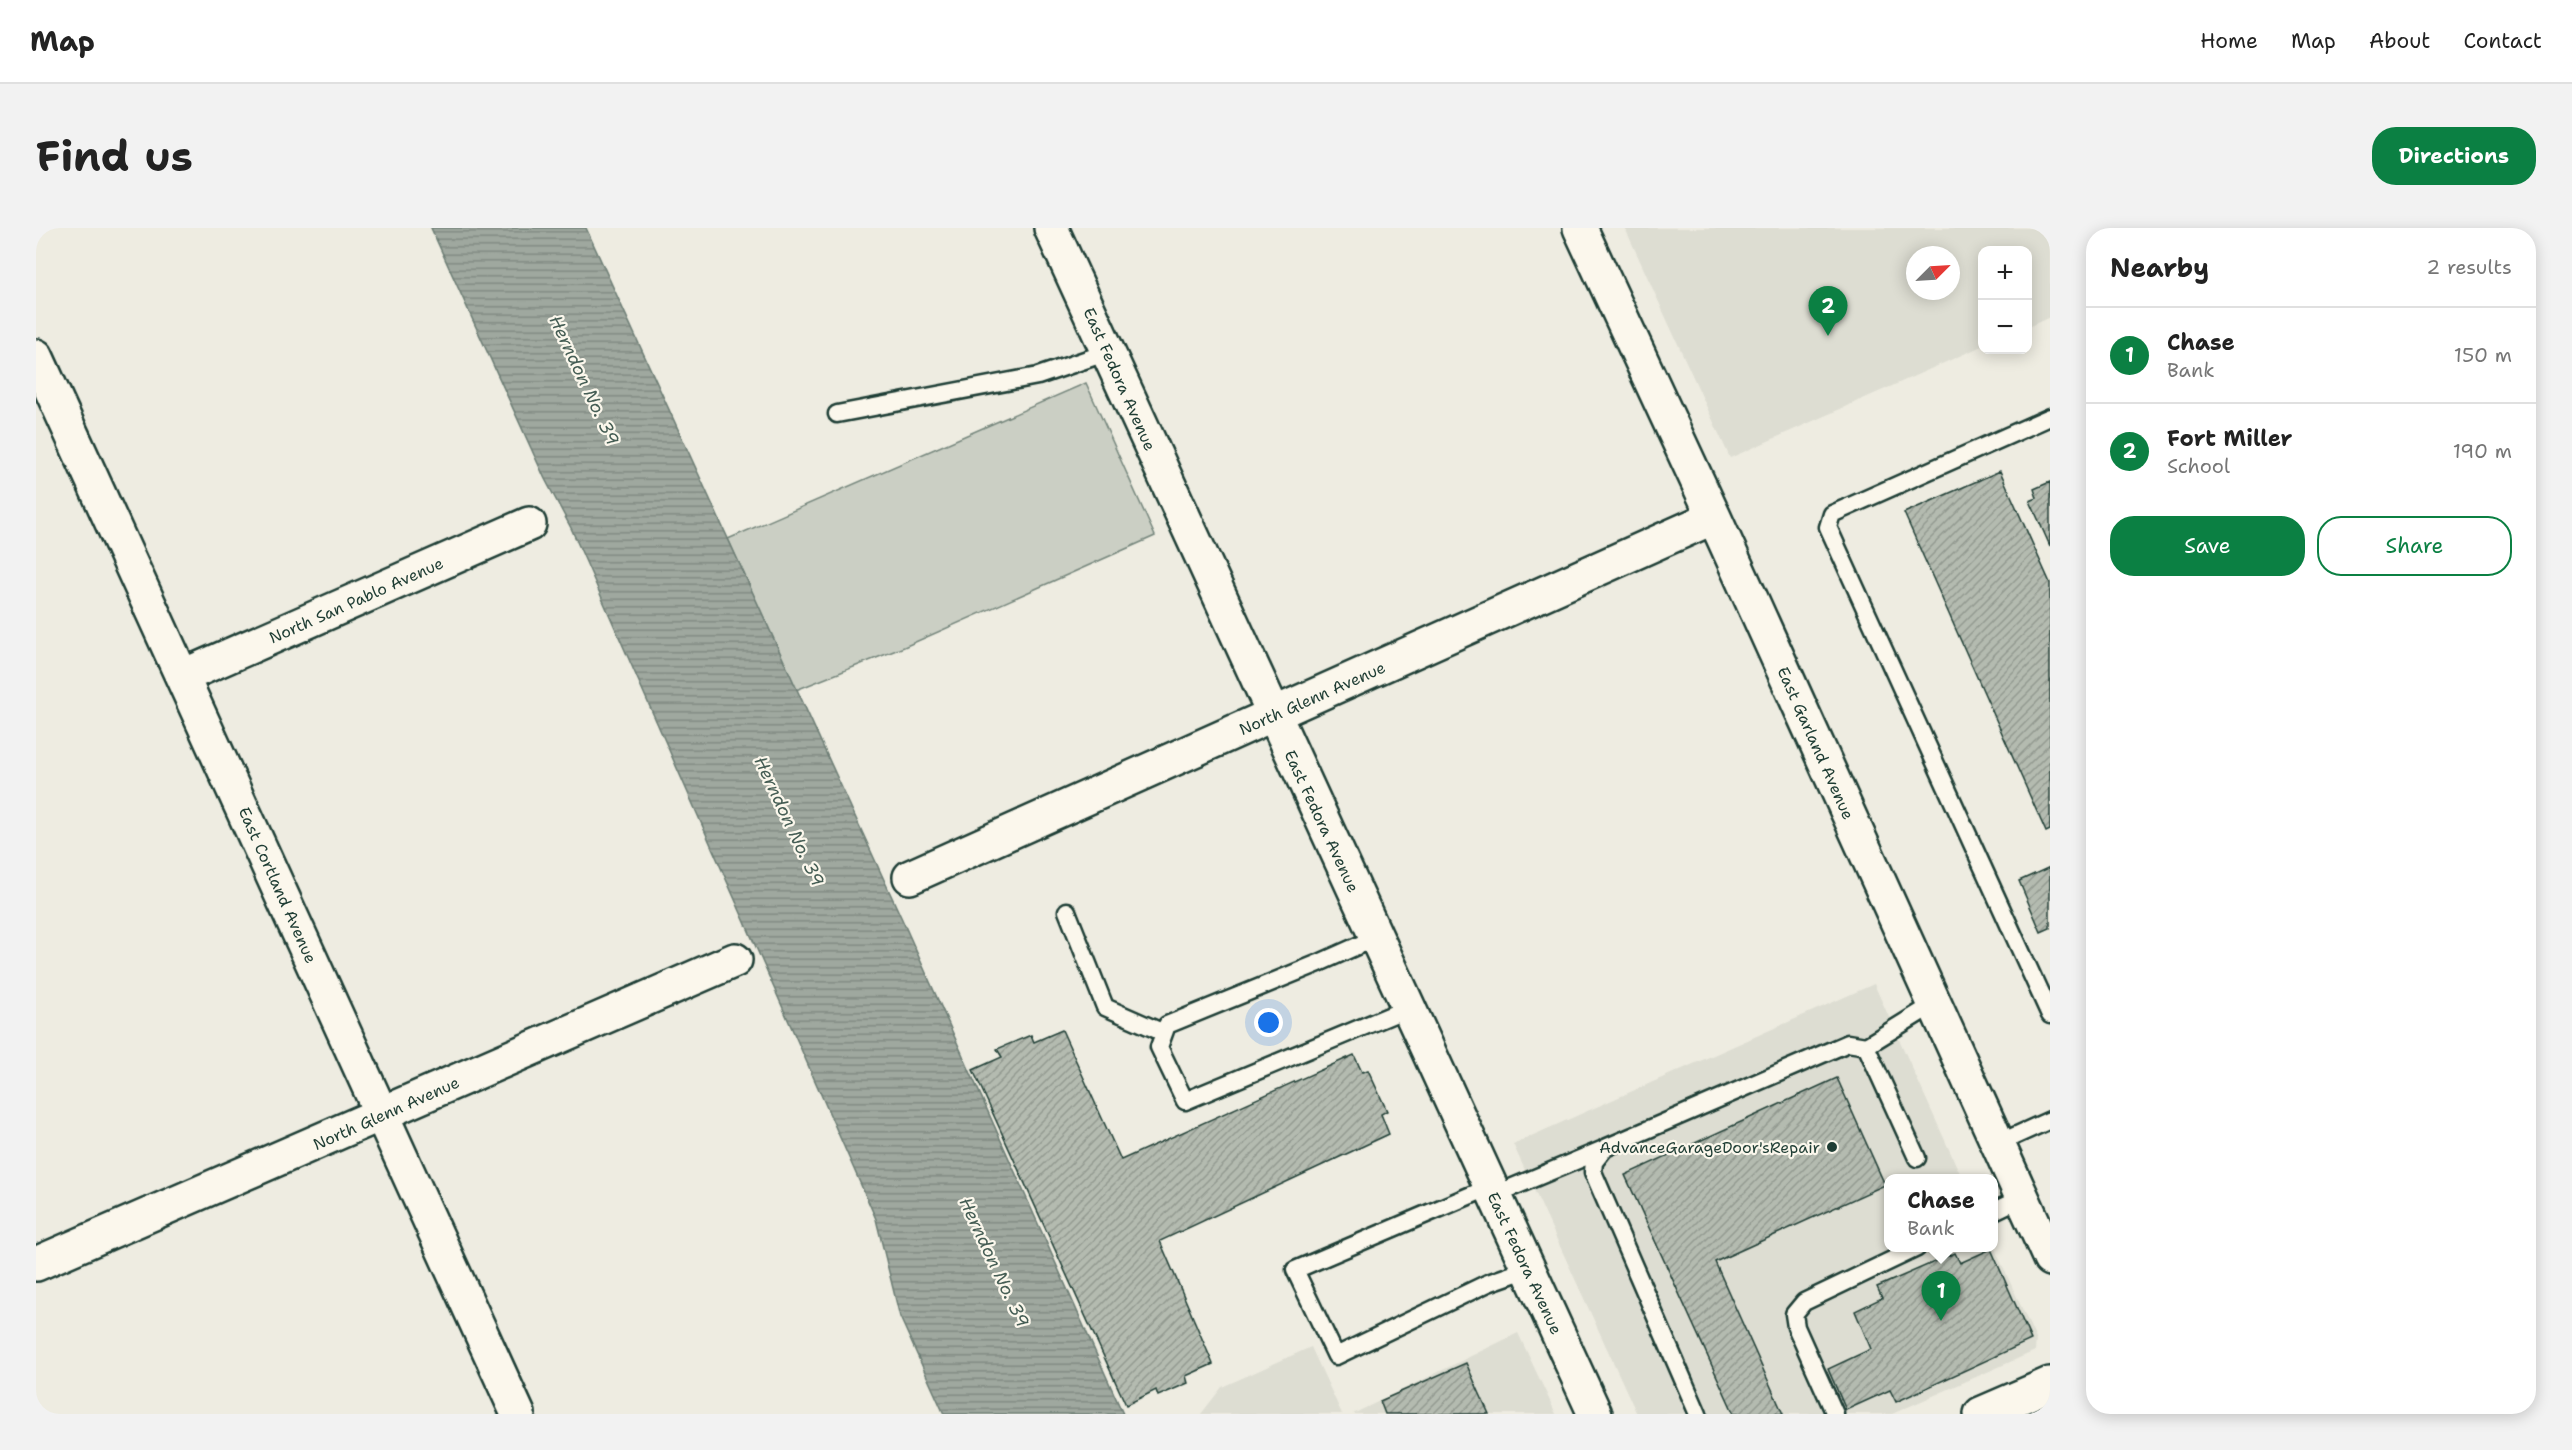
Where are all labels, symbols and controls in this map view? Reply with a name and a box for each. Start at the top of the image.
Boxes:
text: Map [30,22,95,60]
text: Home [2200,27,2258,55]
text: Map [2291,27,2336,55]
text: About [2369,27,2430,55]
text: Contact [2463,27,2542,55]
button: Directions [2372,127,2536,185]
text: Find us [36,128,193,184]
north arrow [1906,246,1960,300]
map controls [1978,246,2032,354]
button: + [1978,246,2032,300]
text: Nearby [2110,250,2209,285]
text: 2 results [2426,254,2512,280]
pin: 2 [1808,286,1848,336]
button: − [1978,300,2032,354]
street label: East Fedora Avenue [1079,304,1161,454]
water label: Herndon No. 39 [543,311,625,449]
text: Chase [2167,328,2235,357]
text: 1 [2125,342,2134,368]
text: 150 m [2454,342,2512,368]
text: Bank [2167,357,2215,383]
text: Fort Miller [2167,424,2292,453]
text: 2 [2123,438,2137,464]
text: 190 m [2453,438,2512,464]
text: School [2167,453,2230,479]
button: Save [2110,516,2305,576]
button: Share [2317,516,2512,576]
street label: North San Pablo Avenue [266,553,447,648]
street label: North Glenn Avenue [1236,657,1389,740]
street label: East Garland Avenue [1772,664,1859,823]
street label: East Fedora Avenue [1279,747,1364,896]
water label: Herndon No. 39 [748,752,830,890]
street label: East Cortland Avenue [234,804,321,967]
your location [1254,1008,1283,1037]
street label: North Glenn Avenue [310,1072,463,1155]
place label: AdvanceGarageDoor'sRepair [1599,1137,1820,1158]
marker: AdvanceGarageDoor'sRepair [1825,1140,1839,1154]
popup [1884,1174,1998,1252]
text: Chase [1907,1186,1975,1215]
street label: East Fedora Avenue [1482,1189,1567,1338]
water label: Herndon No. 39 [953,1193,1035,1331]
text: Bank [1907,1215,1955,1241]
pin: 1 [1922,1272,1960,1321]

